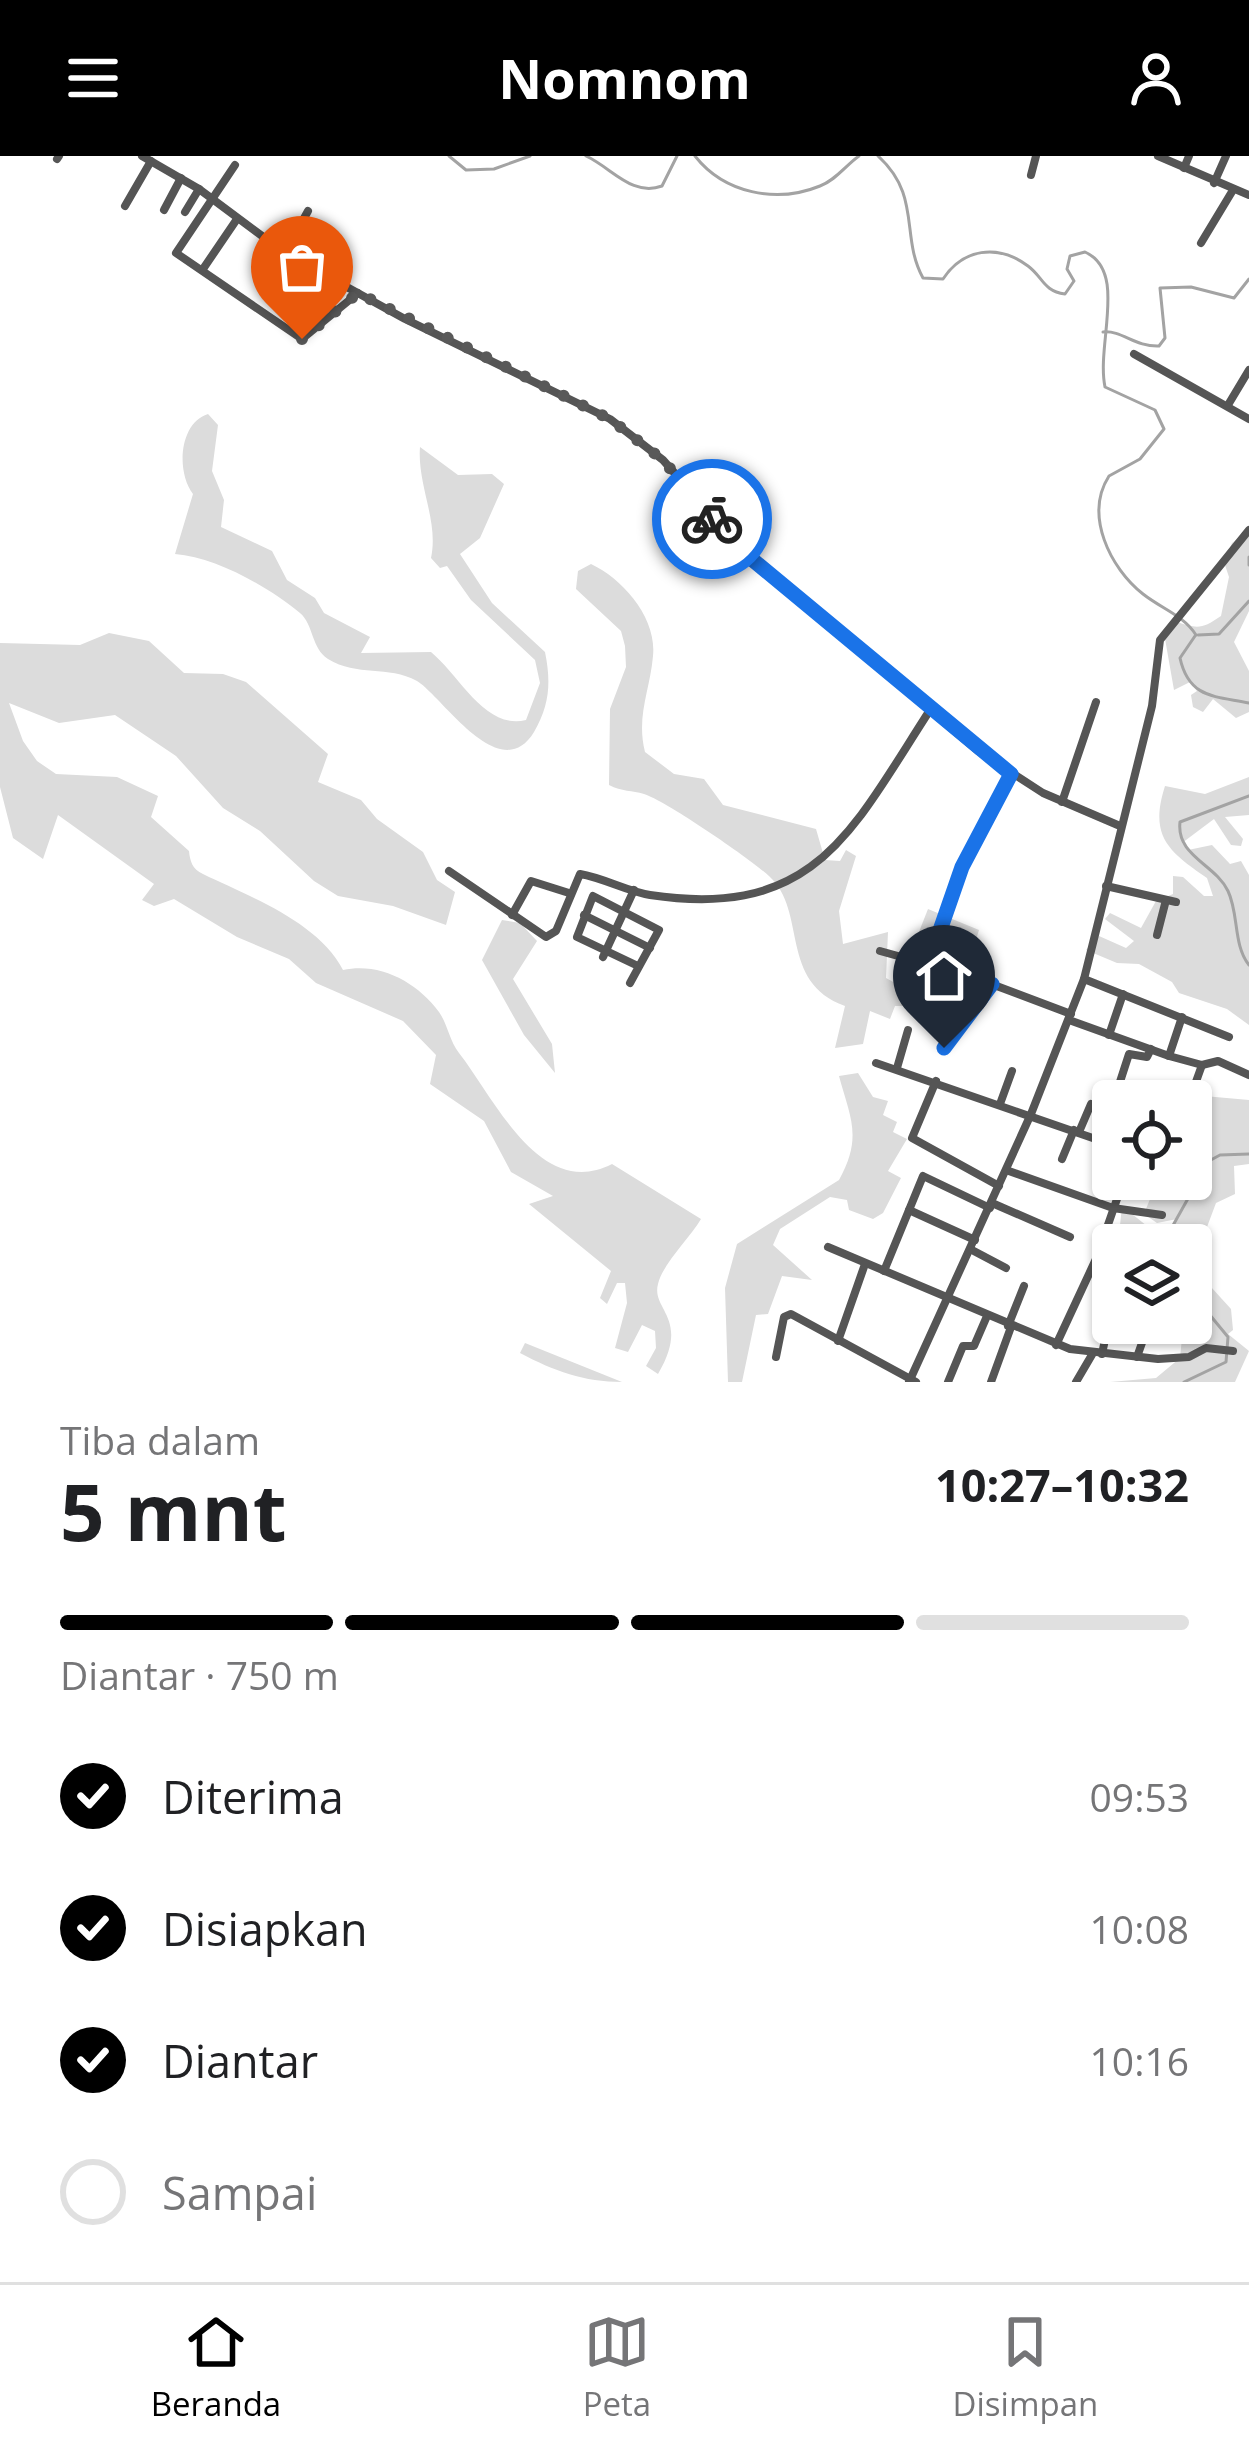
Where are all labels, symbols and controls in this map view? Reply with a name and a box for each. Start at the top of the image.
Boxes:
text: Nomnom [498,41,751,115]
icon: menu [60,45,126,111]
icon: person [1123,45,1189,111]
pin [251,216,353,339]
icon: bag [269,234,335,300]
courier [652,459,772,579]
icon: bike [679,486,745,552]
pin [893,925,995,1048]
icon: home [911,943,977,1009]
map controls [1092,1080,1212,1344]
button: locate [1092,1080,1212,1200]
button: layers [1092,1224,1212,1344]
text: Tiba dalam [60,1413,260,1466]
text: 10:27–10:32 [935,1454,1189,1515]
text: 5 mnt [60,1458,287,1564]
text: Diantar · 750 m [60,1648,339,1701]
icon: check [60,1763,126,1829]
text: Diterima [162,1766,344,1827]
text: 09:53 [1090,1770,1189,1823]
icon: check [60,1895,126,1961]
text: Disiapkan [162,1898,368,1959]
text: 10:08 [1090,1902,1189,1955]
icon: check [60,2027,126,2093]
text: Diantar [162,2030,318,2091]
text: 10:16 [1090,2034,1189,2087]
text: Sampai [162,2162,317,2223]
tab: Beranda [151,2309,281,2426]
tab: Peta [583,2309,651,2426]
tab: Disimpan [953,2309,1098,2426]

